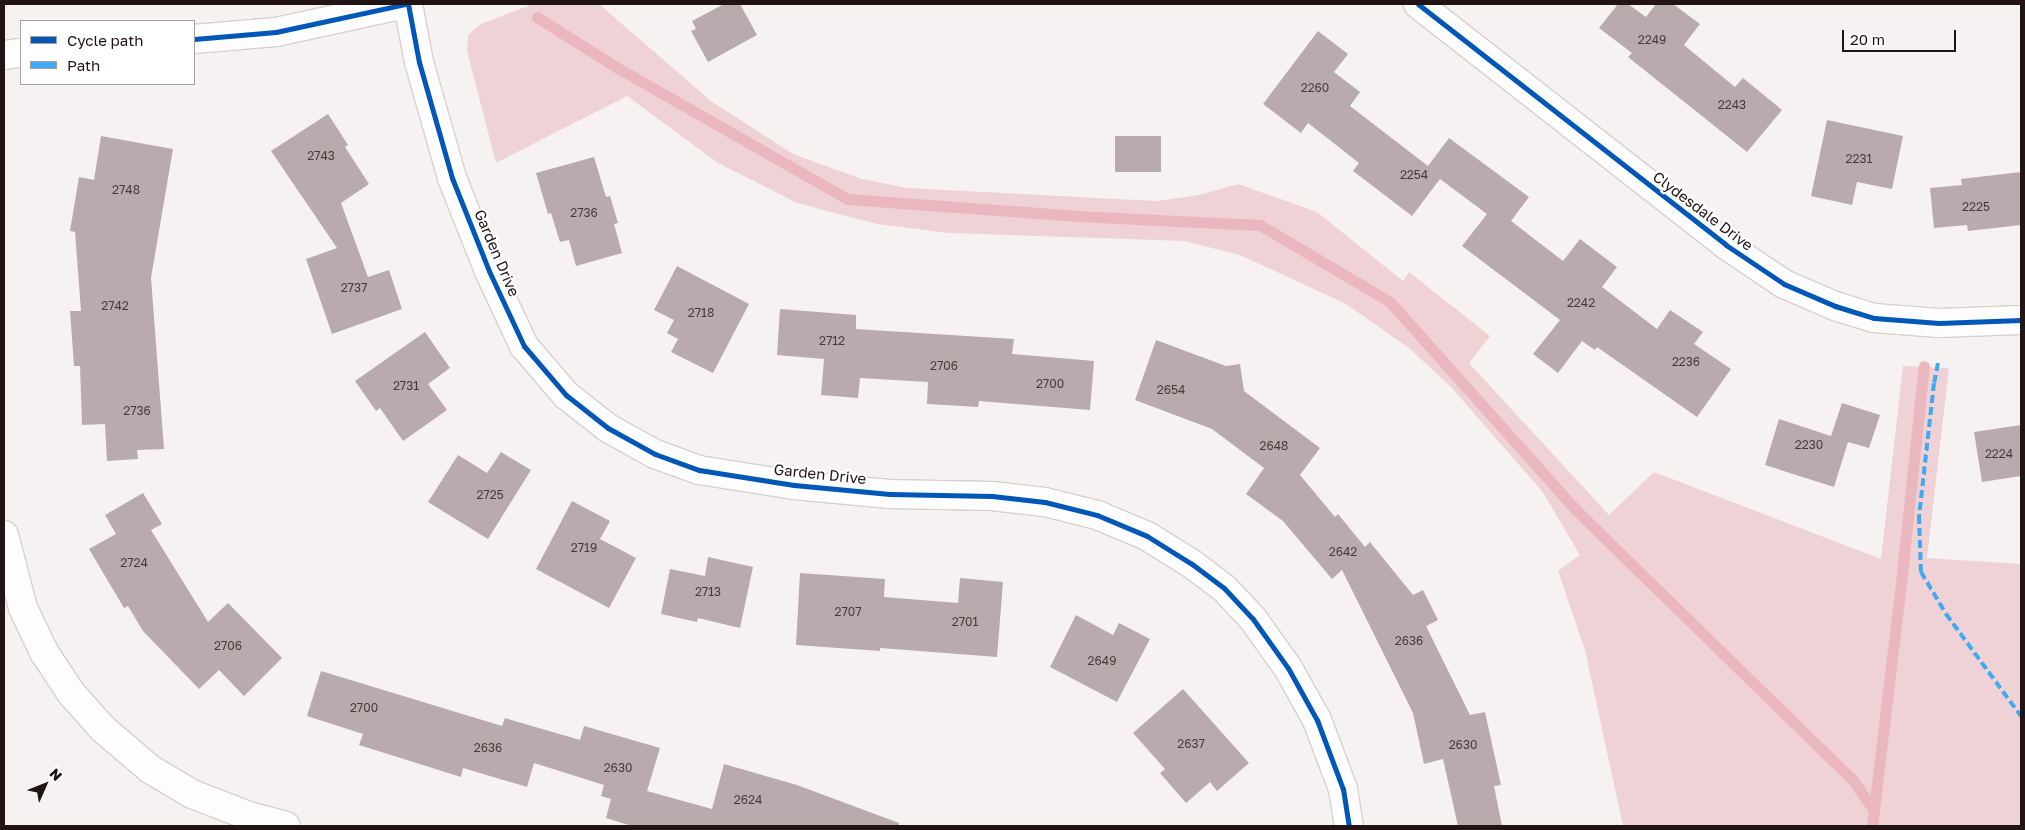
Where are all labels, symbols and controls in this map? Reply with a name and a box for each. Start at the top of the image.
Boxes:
legend [20,20,195,85]
scale bar [1845,20,1959,52]
text: 20 m [1850,30,1885,48]
text: Cycle path [67,31,143,49]
house number: 2249 [1638,33,1666,47]
text: Path [67,56,100,74]
house number: 2260 [1301,81,1329,95]
house number: 2243 [1718,98,1746,112]
house number: 2743 [307,149,335,163]
house number: 2231 [1846,152,1872,166]
house number: 2254 [1400,168,1428,182]
street label: Clydesdale Drive [1649,168,1757,254]
house number: 2748 [112,183,140,197]
house number: 2225 [1962,200,1990,214]
house number: 2736 [570,206,598,220]
street label: Garden Drive [471,207,523,299]
house number: 2737 [341,281,367,295]
house number: 2242 [1567,296,1595,310]
house number: 2742 [101,299,129,313]
house number: 2718 [688,306,714,320]
house number: 2712 [819,334,845,348]
house number: 2236 [1672,355,1700,369]
house number: 2706 [930,359,958,373]
house number: 2700 [1036,377,1064,391]
house number: 2731 [393,379,419,393]
house number: 2654 [1157,383,1185,397]
house number: 2736 [123,404,151,418]
house number: 2230 [1795,438,1823,452]
house number: 2648 [1260,439,1288,453]
house number: 2224 [1985,447,2013,461]
street label: Garden Drive [773,460,867,488]
house number: 2725 [476,488,504,502]
house number: 2719 [571,541,597,555]
house number: 2642 [1329,545,1357,559]
house number: 2724 [120,556,148,570]
house number: 2713 [695,585,721,599]
house number: 2707 [834,605,862,619]
house number: 2701 [952,615,978,629]
house number: 2636 [1395,634,1423,648]
house number: 2706 [214,639,242,653]
house number: 2649 [1088,654,1116,668]
house number: 2700 [350,701,378,715]
house number: 2637 [1177,737,1205,751]
house number: 2630 [1449,738,1477,752]
house number: 2636 [474,741,502,755]
north arrow [20,760,70,810]
house number: 2630 [604,761,632,775]
text: N [46,764,66,784]
house number: 2624 [734,793,762,807]

